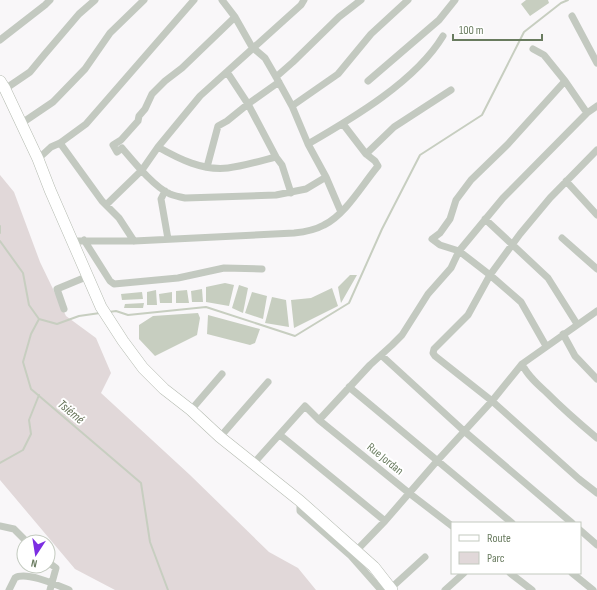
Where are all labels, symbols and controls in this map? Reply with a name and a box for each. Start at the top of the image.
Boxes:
scale bar [453,16,542,42]
text: 100 m [459,23,484,38]
water label: Tsiémé [54,396,88,428]
street label: Rue Jordan [364,440,406,478]
legend [451,522,581,574]
text: Route [487,531,511,546]
north arrow [16,534,56,574]
text: Parc [487,551,505,566]
text: N [30,556,38,570]

